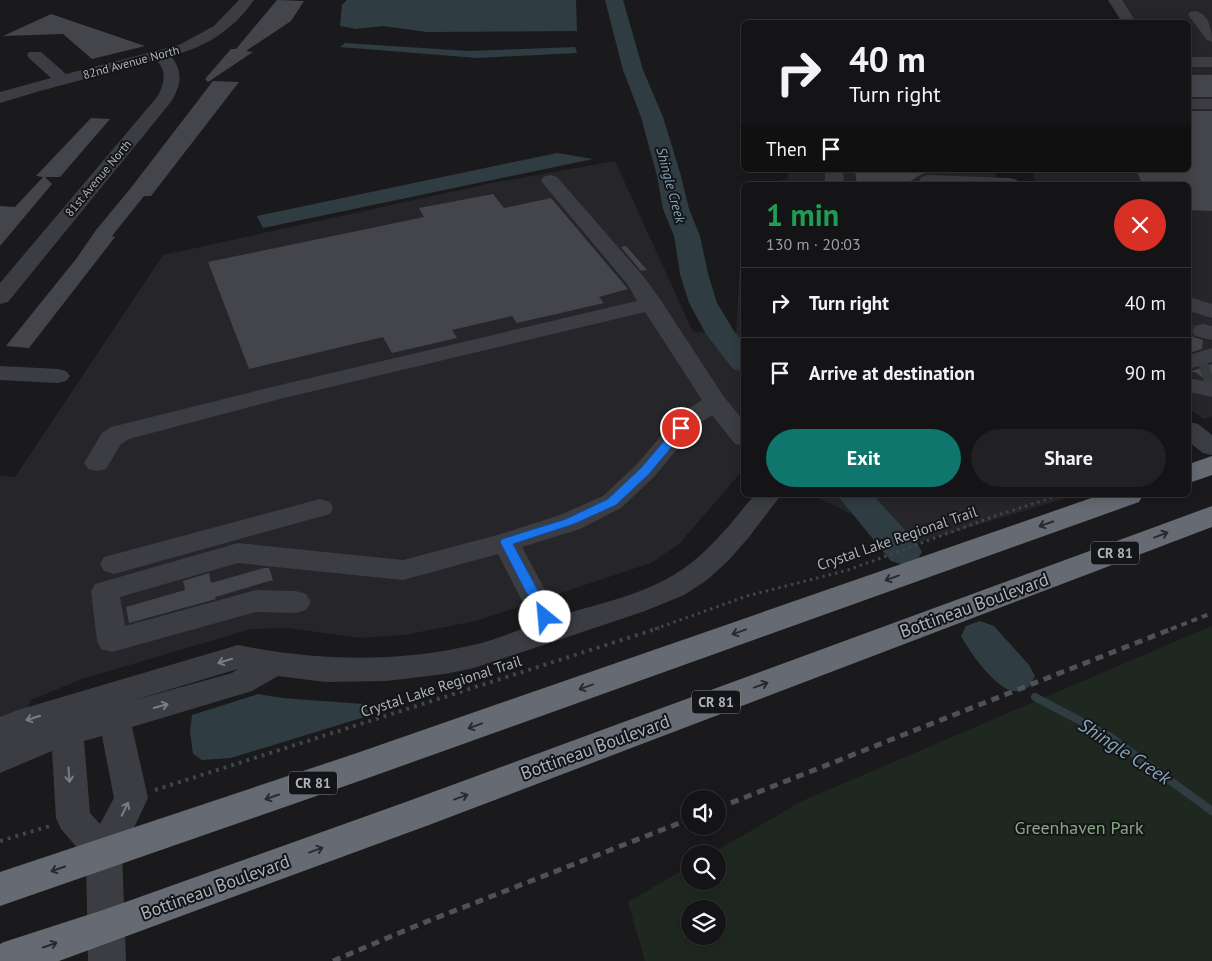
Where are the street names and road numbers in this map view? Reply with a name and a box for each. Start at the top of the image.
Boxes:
street label: 82nd Avenue North [81,42,181,82]
street label: 81st Avenue North [62,137,134,219]
street label: Crystal Lake Regional Trail [814,501,980,574]
road number: CR 81 [1091,542,1139,564]
street label: Bottineau Boulevard [896,567,1052,643]
street label: Crystal Lake Regional Trail [358,651,524,721]
road number: CR 81 [692,690,740,714]
street label: Bottineau Boulevard [517,709,673,785]
road number: CR 81 [289,771,337,794]
street label: Bottineau Boulevard [137,849,293,925]

